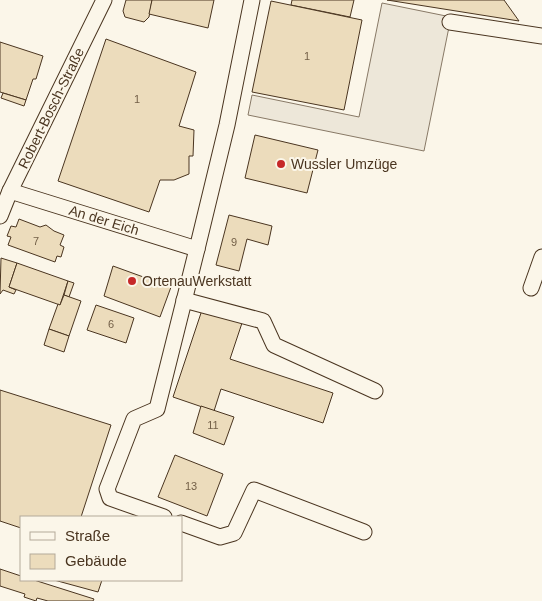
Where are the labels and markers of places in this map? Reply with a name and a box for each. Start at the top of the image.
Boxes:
place label: Wussler Umzüge [291,156,398,172]
marker: Wussler Umzüge [275,158,287,170]
place label: OrtenauWerkstatt [142,273,252,289]
marker: OrtenauWerkstatt [126,275,138,287]

